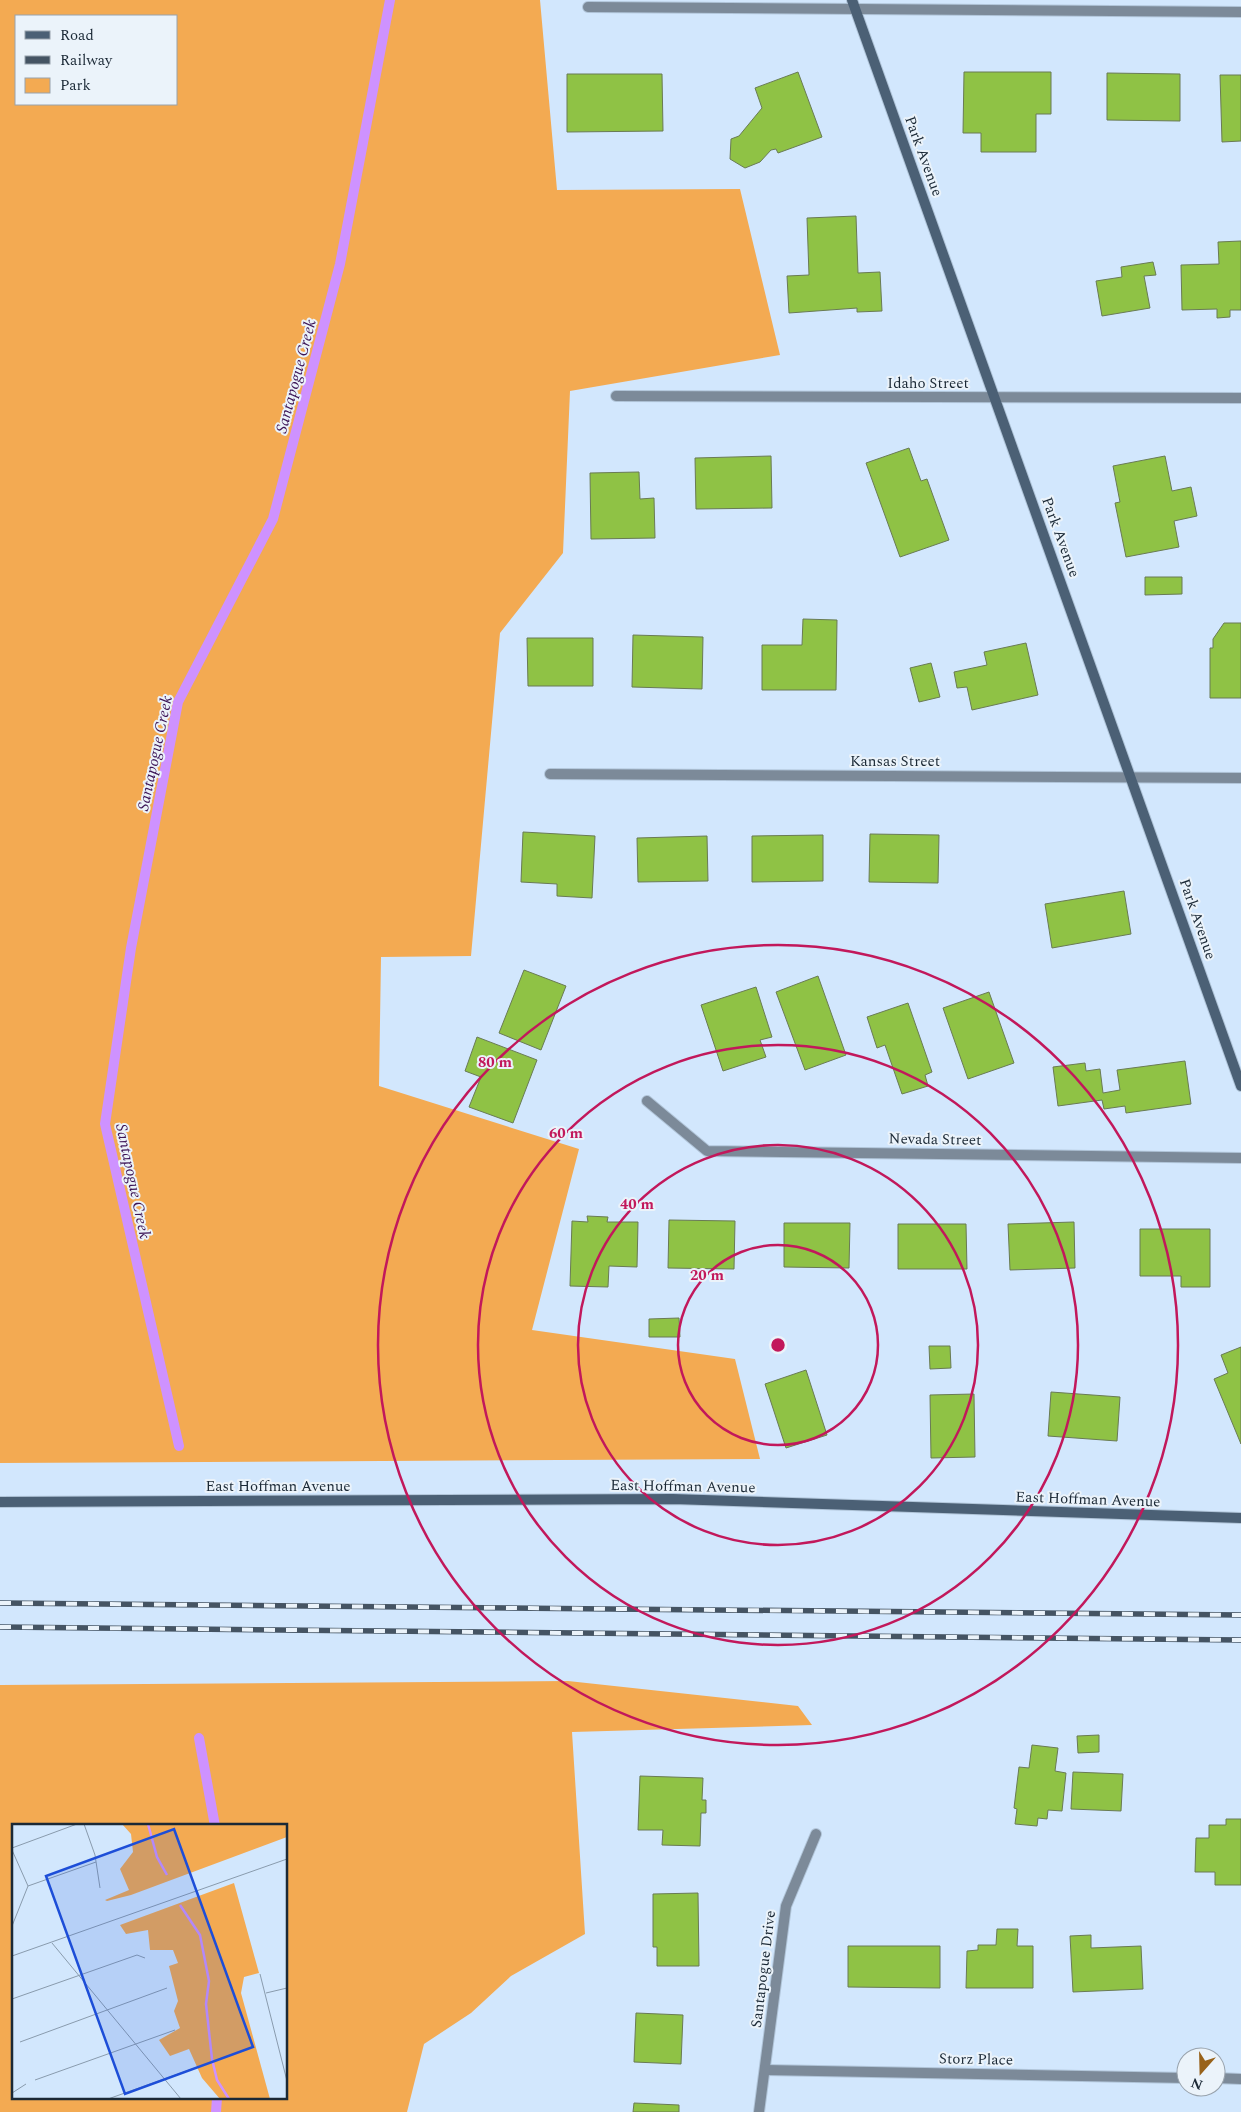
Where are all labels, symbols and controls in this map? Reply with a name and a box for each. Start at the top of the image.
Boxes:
legend [15,15,178,105]
text: Road [60,24,94,47]
text: Railway [60,49,113,72]
text: Park [60,74,91,97]
street label: Park Avenue [898,113,949,200]
water label: Santapogue Creek [269,316,323,436]
street label: Idaho Street [887,372,969,395]
street label: Park Avenue [1035,494,1086,581]
water label: Santapogue Creek [131,693,179,813]
street label: Kansas Street [850,750,940,773]
street label: Park Avenue [1173,876,1222,963]
text: 80 m [478,1051,513,1074]
water label: Santapogue Creek [109,1121,157,1241]
text: 60 m [549,1122,584,1145]
street label: Nevada Street [888,1127,981,1152]
text: 40 m [620,1193,655,1216]
text: 20 m [690,1264,725,1287]
centre of rings [769,1336,787,1354]
street label: East Hoffman Avenue [610,1474,756,1499]
street label: East Hoffman Avenue [205,1475,351,1498]
street label: East Hoffman Avenue [1015,1485,1161,1514]
inset map [12,1824,288,2100]
street label: Santapogue Drive [745,1909,782,2029]
street label: Storz Place [939,2047,1013,2072]
north arrow [1176,2047,1226,2097]
text: N [1188,2072,1206,2096]

